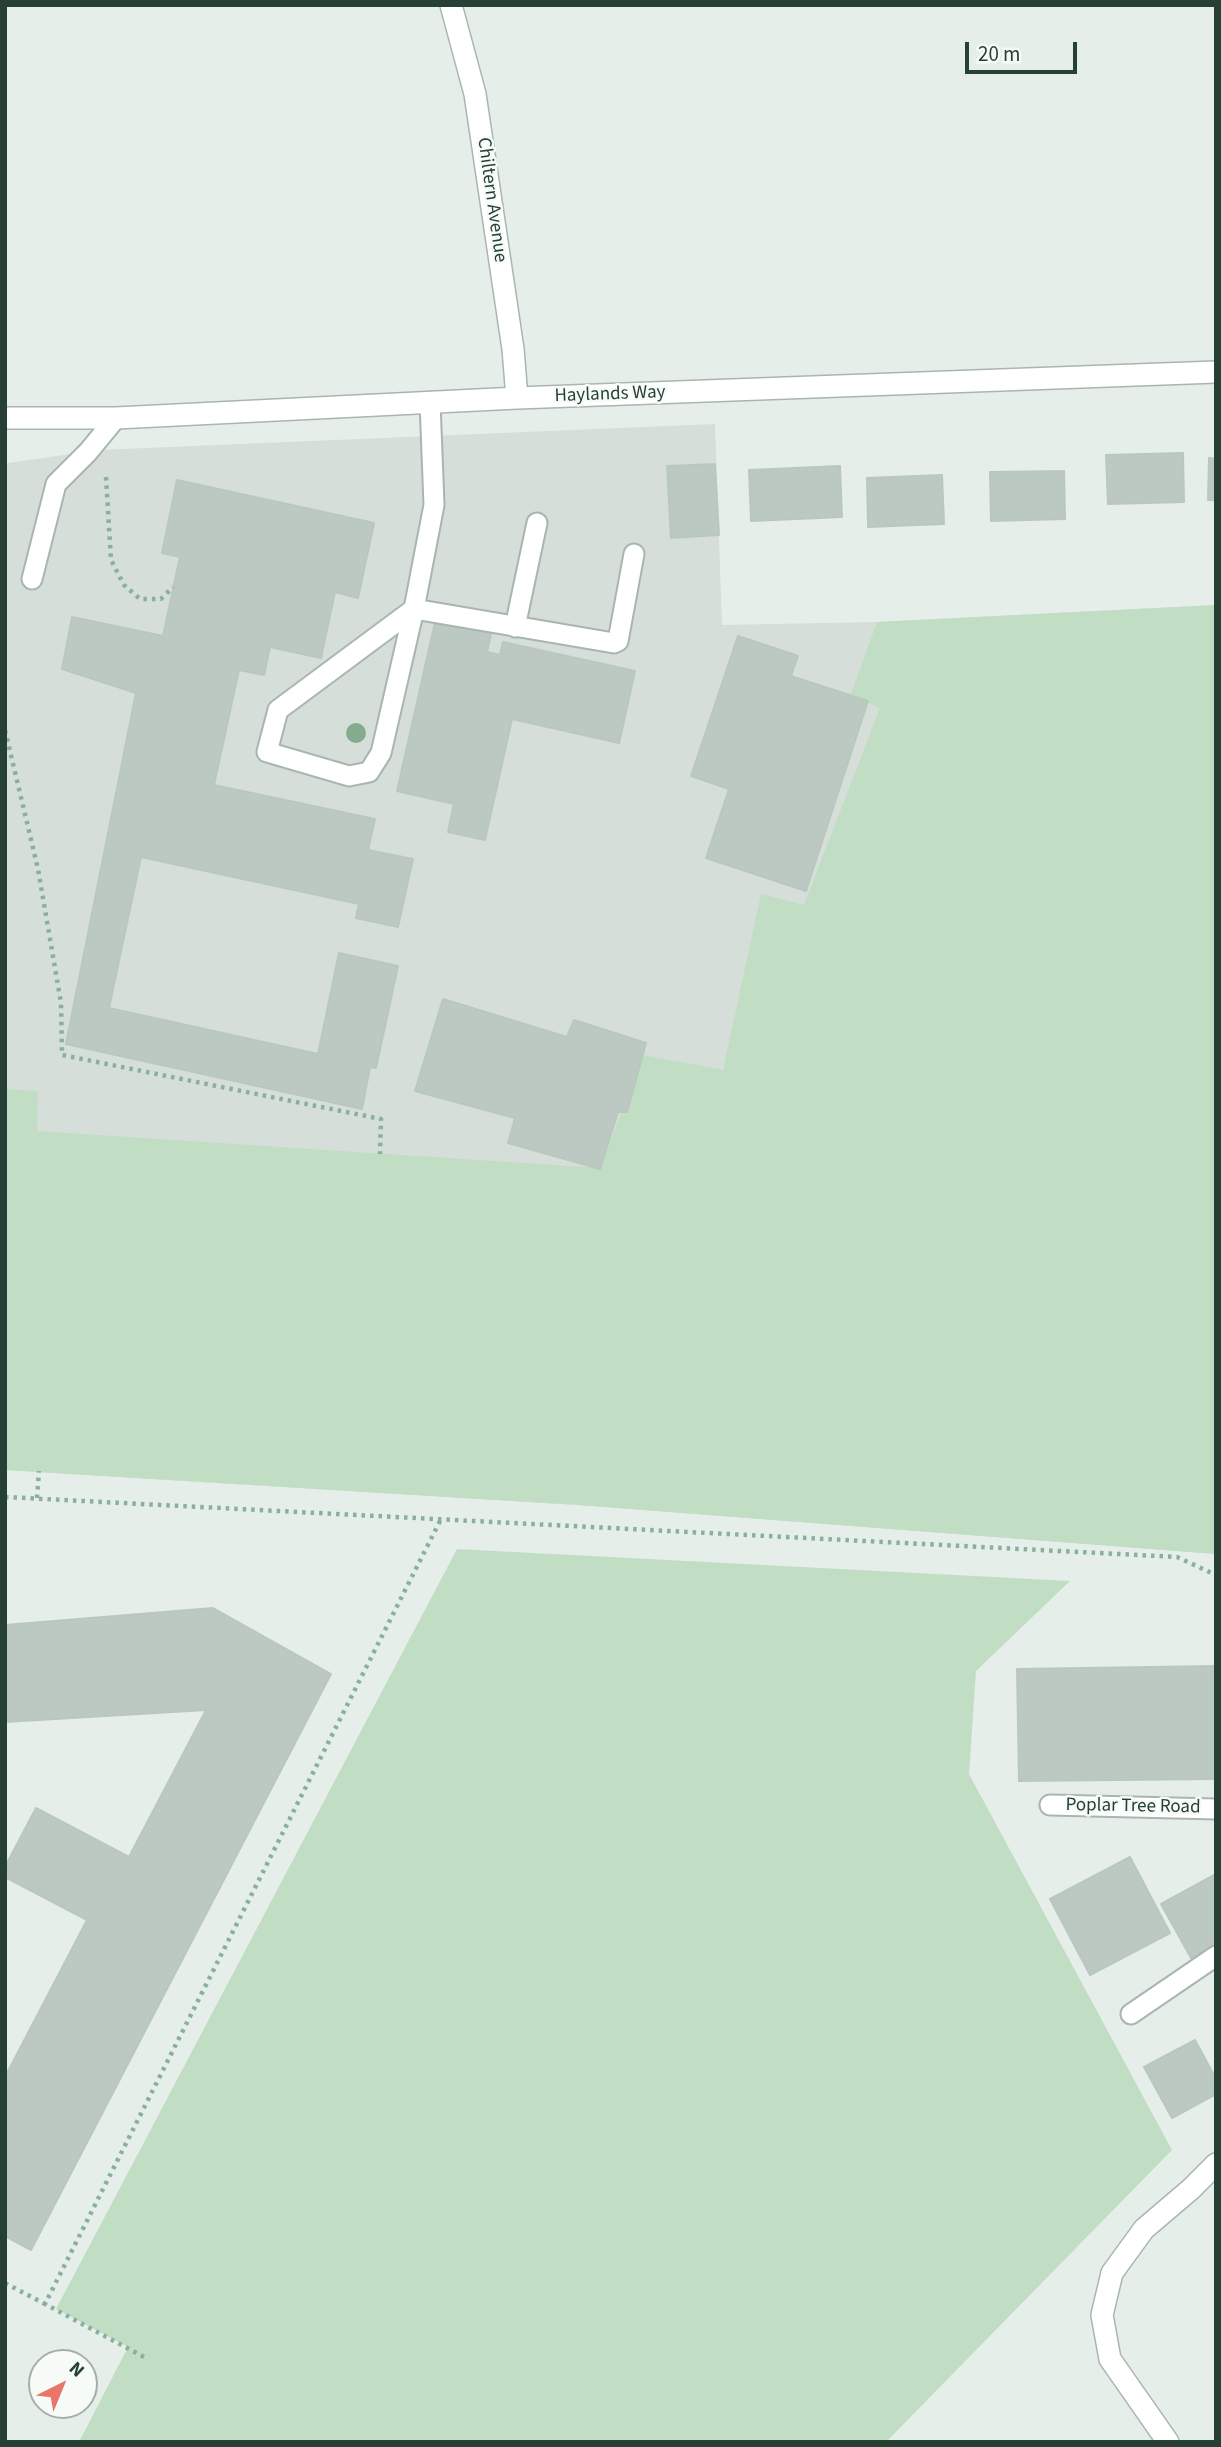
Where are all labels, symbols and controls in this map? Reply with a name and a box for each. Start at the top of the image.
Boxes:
scale bar [969,28,1081,72]
text: 20 m [978,39,1020,69]
street label: Chiltern Avenue [471,136,511,264]
street label: Haylands Way [554,382,666,408]
street label: Poplar Tree Road [1065,1794,1201,1820]
north arrow [28,2349,98,2419]
text: N [62,2356,90,2384]

